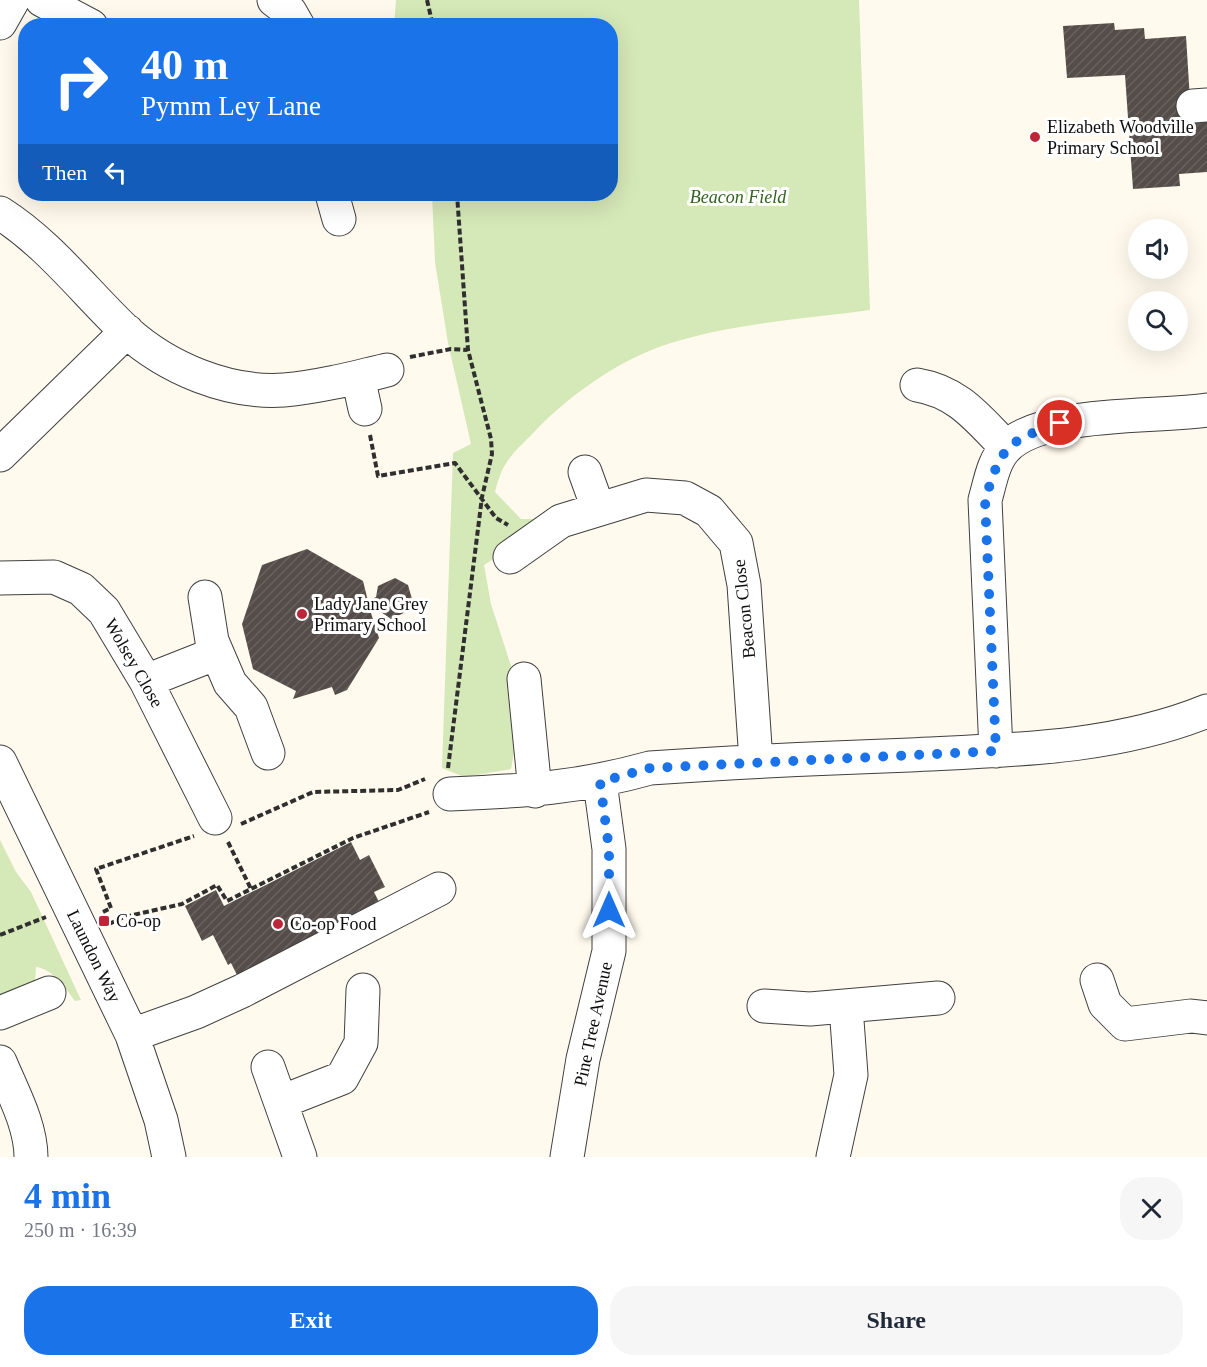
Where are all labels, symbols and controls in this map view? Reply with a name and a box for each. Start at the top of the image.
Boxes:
icon: right [42,42,120,120]
text: 40 m [141,42,229,88]
text: Pymm Ley Lane [141,91,321,121]
place label: Elizabeth Woodville Primary School [1047,117,1194,158]
marker: Elizabeth Woodville Primary School [1028,130,1042,144]
icon: left [99,156,132,189]
text: Then [42,160,87,185]
park label: Beacon Field [690,187,787,207]
map controls [1128,219,1188,351]
button: sound [1128,219,1188,279]
button: search [1128,291,1188,351]
pin [1034,397,1085,448]
icon: arrive [1043,406,1076,439]
street label: Beacon Close [729,558,759,660]
place label: Lady Jane Grey Primary School [314,594,428,635]
marker: Lady Jane Grey Primary School [295,607,309,621]
street label: Wolsey Close [101,615,167,711]
position arrow [577,878,641,942]
street label: Laundon Way [63,906,125,1006]
place label: Co-op [116,911,161,931]
marker: Co-op [97,914,111,928]
place label: Co-op Food [290,914,377,934]
marker: Co-op Food [271,917,285,931]
street label: Pine Tree Avenue [570,960,616,1088]
text: 4 min [24,1176,111,1216]
button: close [1120,1177,1183,1240]
text: 250 m · 16:39 [24,1219,137,1241]
button: Exit [24,1286,598,1355]
button: Share [610,1286,1183,1355]

